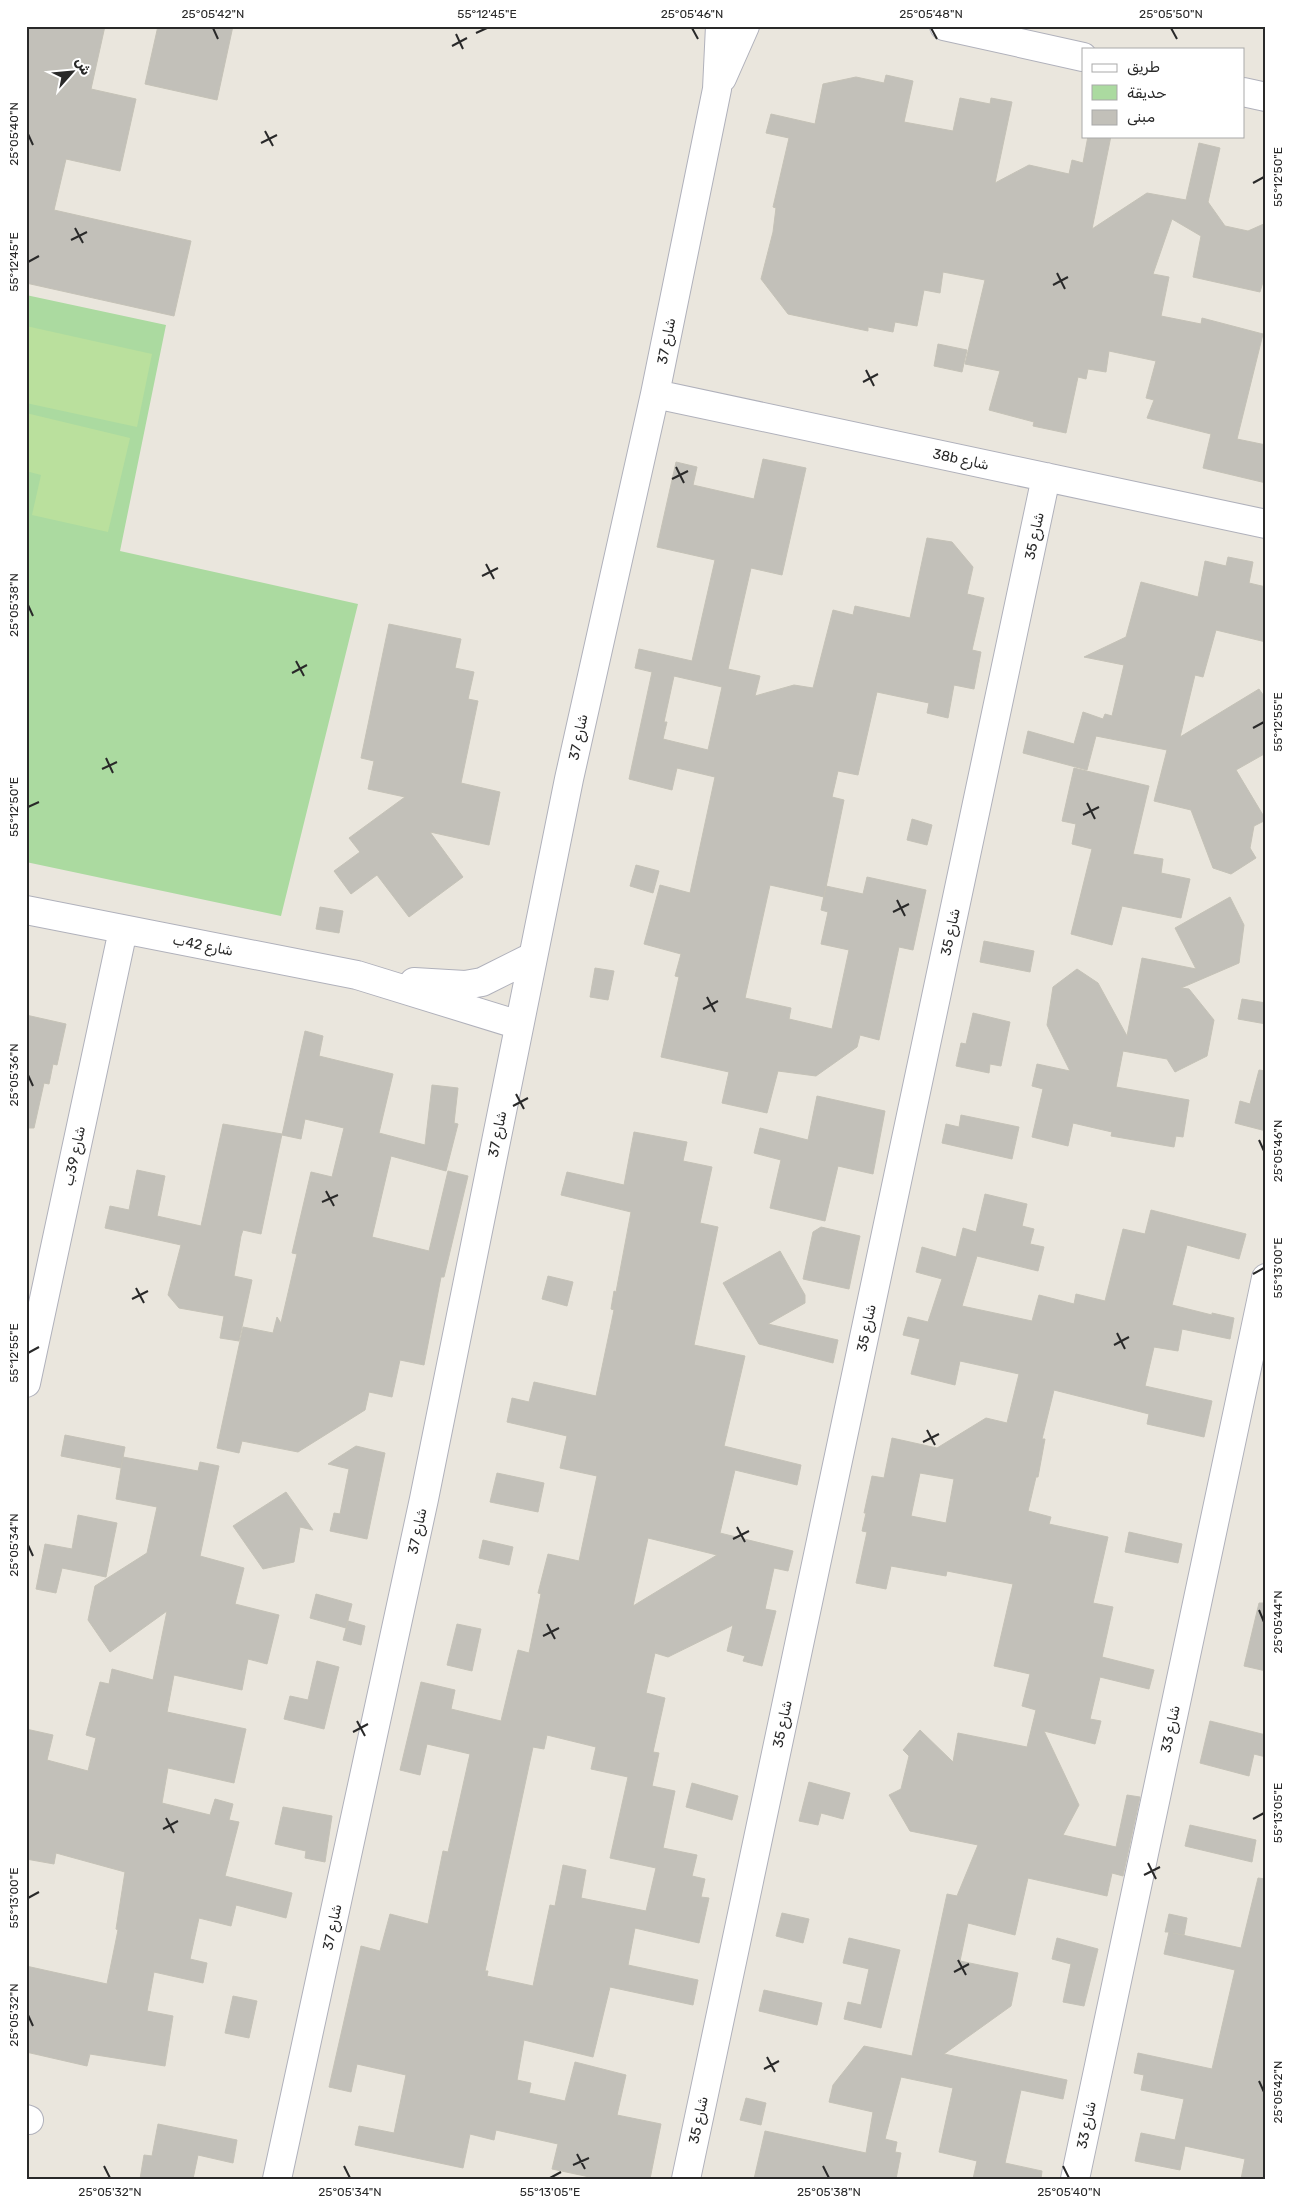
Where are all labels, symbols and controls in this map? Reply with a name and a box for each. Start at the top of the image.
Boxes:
text: 25°05'42"N [182,7,244,21]
text: 55°12'45"E [457,7,517,21]
text: 25°05'46"N [661,7,723,21]
text: 25°05'48"N [899,7,963,21]
text: 25°05'50"N [1139,7,1203,21]
north arrow [48,48,98,98]
legend [1082,48,1244,138]
text: ش [72,55,95,78]
text: طريق [1127,58,1160,76]
text: حديقة [1127,84,1167,102]
text: 25°05'40"N [7,102,21,166]
text: مبنى [1127,108,1155,126]
text: 55°12'50"E [1271,147,1285,207]
text: 55°12'45"E [7,232,21,292]
street label: شارع 37 [654,316,681,366]
street label: 38b شارع [931,445,991,476]
street label: شارع 35 [1021,511,1050,562]
text: 25°05'38"N [7,573,21,637]
text: 55°12'55"E [1271,692,1285,752]
street label: شارع 37 [565,712,594,762]
text: 55°12'50"E [7,777,21,837]
street label: شارع 35 [937,907,966,958]
street label: شارع 42ب [171,931,235,962]
text: 25°05'36"N [7,1043,21,1107]
street label: شارع 37 [485,1109,512,1159]
text: 25°05'46"N [1271,1120,1285,1182]
street label: شارع 39ب [60,1125,91,1188]
text: 55°13'00"E [1271,1238,1285,1298]
street label: شارع 35 [853,1303,882,1354]
text: 55°12'55"E [7,1323,21,1383]
street label: شارع 37 [404,1506,433,1556]
text: 25°05'34"N [7,1513,21,1577]
text: 25°05'44"N [1271,1590,1285,1654]
street label: شارع 35 [769,1699,798,1750]
street label: شارع 33 [1157,1704,1186,1755]
text: 55°13'05"E [1271,1783,1285,1843]
text: 55°13'00"E [7,1868,21,1928]
street label: شارع 37 [319,1902,348,1952]
text: 25°05'32"N [7,1983,21,2047]
text: 25°05'42"N [1271,2061,1285,2123]
street label: شارع 35 [685,2095,714,2146]
street label: شارع 33 [1073,2100,1102,2151]
text: 25°05'32"N [78,2185,142,2199]
text: 25°05'34"N [318,2185,382,2199]
text: 55°13'05"E [520,2185,580,2199]
text: 25°05'38"N [797,2185,861,2199]
text: 25°05'40"N [1037,2185,1101,2199]

